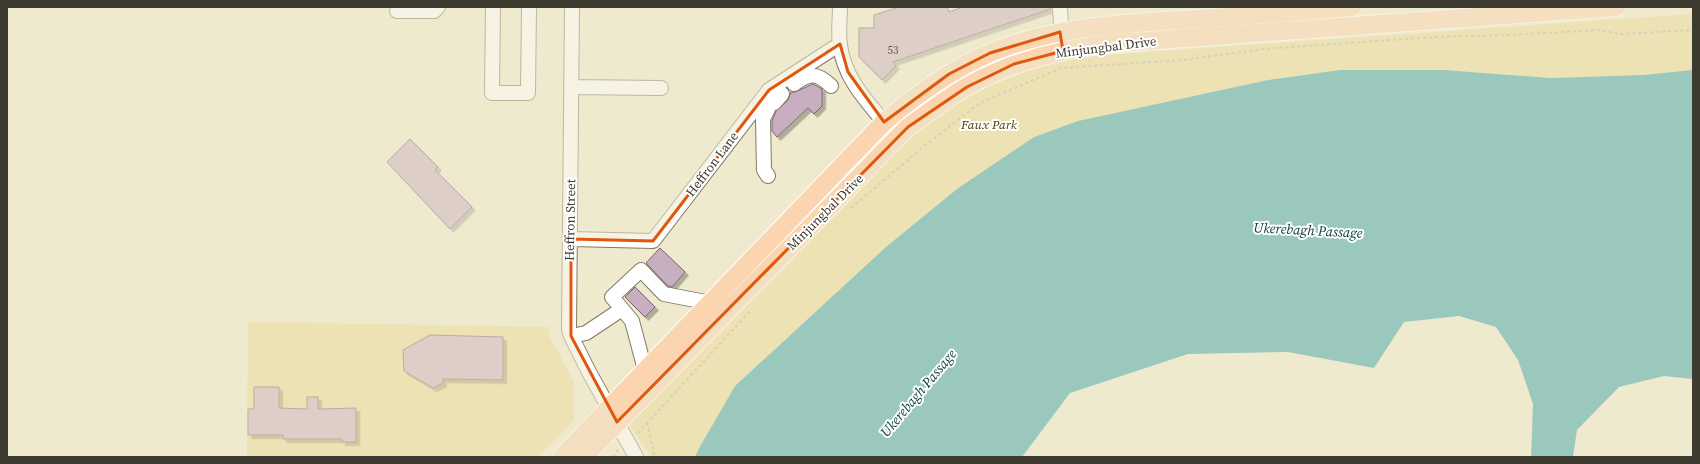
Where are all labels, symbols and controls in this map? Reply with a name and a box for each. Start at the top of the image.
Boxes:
street label: Minjungbal Drive [1055,32,1158,62]
house number: 53 [888,43,899,58]
park label: Faux Park [960,116,1018,133]
street label: Heffron Lane [682,128,742,200]
street label: Minjungbal Drive [783,170,867,254]
street label: Heffron Street [561,178,579,261]
water label: Ukerebagh Passage [1253,217,1363,243]
water label: Ukerebagh Passage [875,345,961,441]

